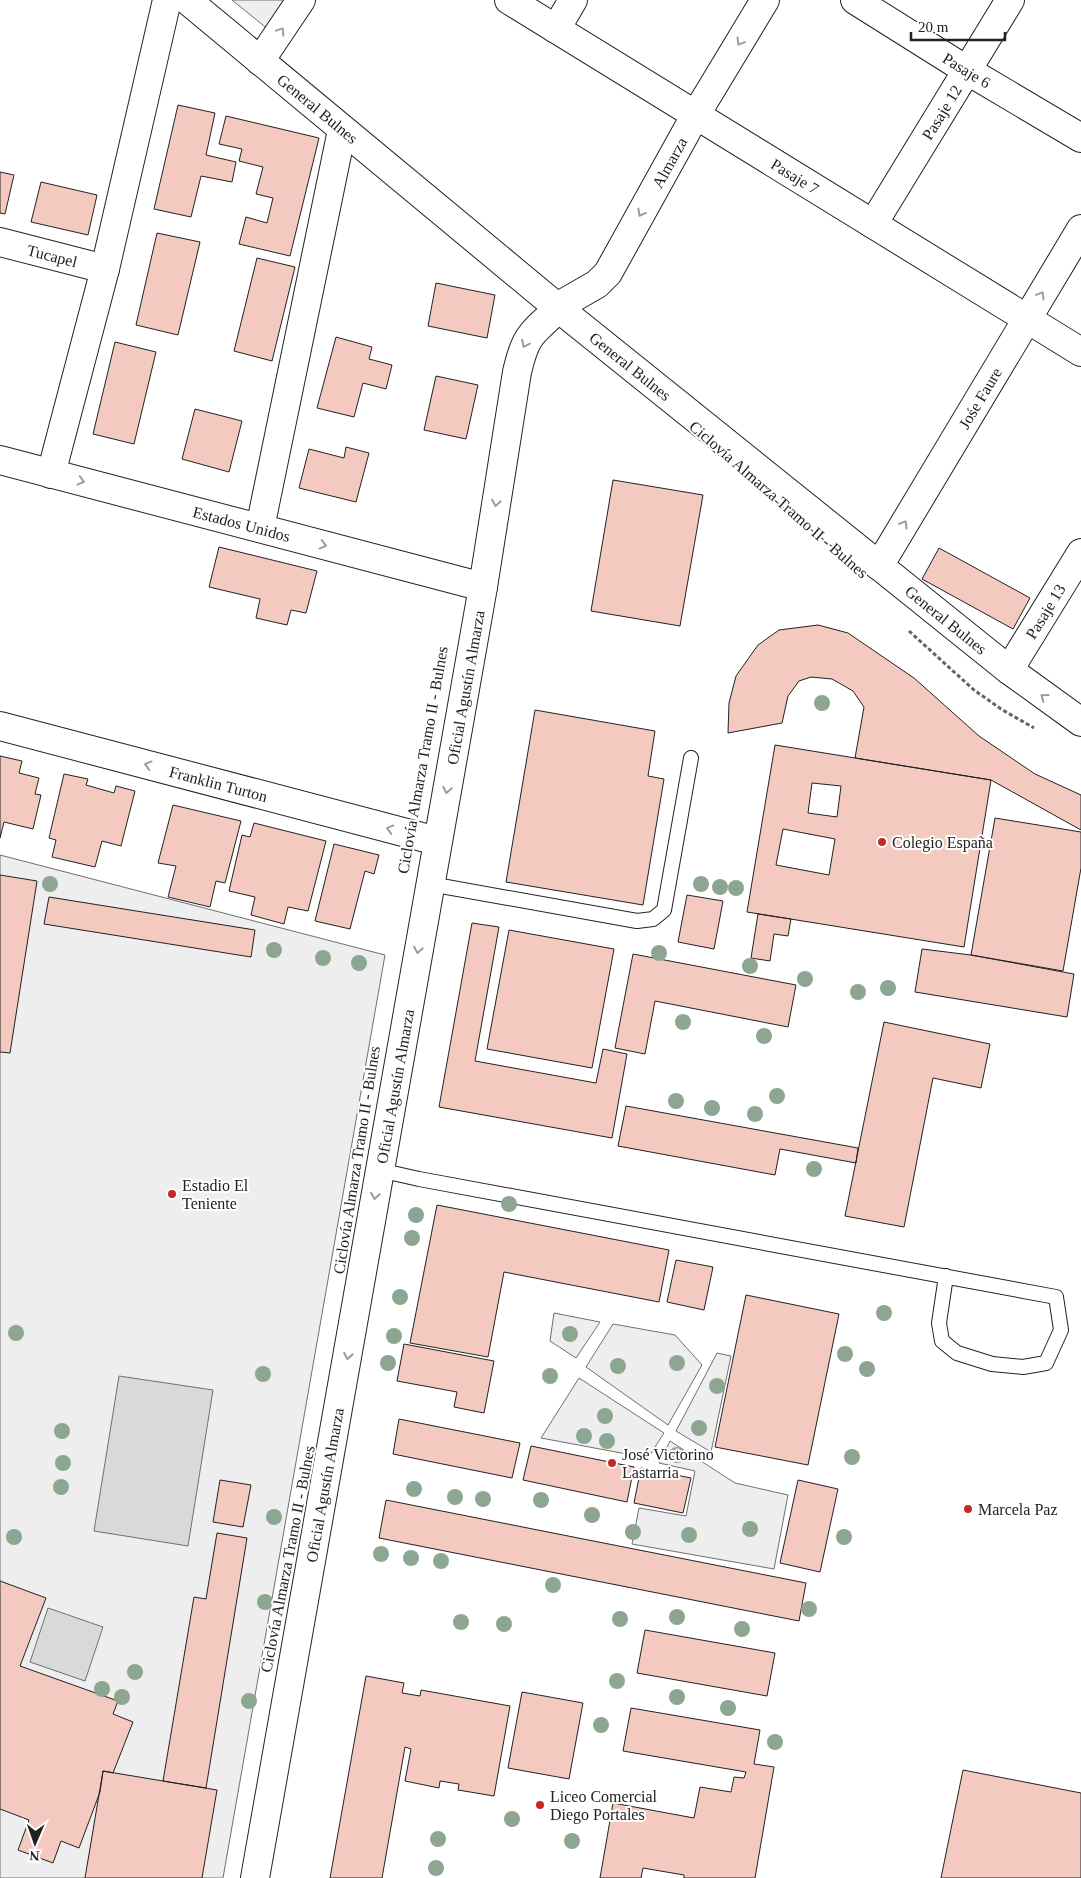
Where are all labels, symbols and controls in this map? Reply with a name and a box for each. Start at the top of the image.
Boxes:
scale bar [911,10,1005,42]
text: 20 m [918,19,949,35]
one-way arrow [274,27,284,36]
one-way arrow [737,36,747,45]
street label: Pasaje 6 [940,49,994,91]
street label: General Bulnes [274,71,361,147]
street label: Pasaje 12 [919,82,965,143]
street label: Almarza [649,135,690,191]
street label: Pasaje 7 [768,155,822,198]
one-way arrow [638,207,648,216]
street label: Tucapel [25,241,80,271]
one-way arrow [1034,291,1044,300]
street label: General Bulnes [586,329,674,404]
one-way arrow [522,338,532,347]
street label: Jośe Faure [955,365,1005,432]
street label: Ciclovía Almarza Tramo II - Bulnes [686,417,871,581]
one-way arrow [77,475,86,486]
one-way arrow [492,499,502,507]
street label: Estados Unidos [191,503,292,545]
one-way arrow [897,521,907,530]
one-way arrow [318,539,326,549]
street label: Pasaje 13 [1022,581,1069,642]
street label: General Bulnes [902,582,990,658]
street label: Oficial Agustín Almarza [444,609,488,766]
street label: Ciclovía Almarza Tramo II - Bulnes [394,645,451,875]
one-way arrow [1041,694,1050,703]
one-way arrow [144,760,153,771]
street label: Franklin Turton [167,763,269,805]
one-way arrow [442,785,452,794]
one-way arrow [387,824,395,834]
place label: Colegio España [892,834,993,852]
marker: Colegio España [876,836,888,848]
one-way arrow [414,945,424,954]
street label: Oficial Agustín Almarza [373,1008,417,1165]
street label: Ciclovía Almarza Tramo II - Bulnes [330,1045,383,1275]
place label: Estadio El Teniente [182,1177,249,1212]
marker: Estadio El Teniente [166,1188,178,1200]
one-way arrow [370,1192,380,1200]
one-way arrow [343,1352,353,1361]
street label: Oficial Agustín Almarza [303,1407,347,1564]
street label: Ciclovía Almarza Tramo II - Bulnes [257,1444,318,1674]
place label: José Victorino Lastarria [622,1446,714,1481]
marker: José Victorino Lastarria [606,1457,618,1469]
place label: Marcela Paz [978,1501,1058,1518]
marker: Marcela Paz [962,1503,974,1515]
place label: Liceo Comercial Diego Portales [550,1788,658,1824]
marker: Liceo Comercial Diego Portales [534,1799,546,1811]
north arrow [10,1818,60,1868]
text: N [29,1848,40,1863]

